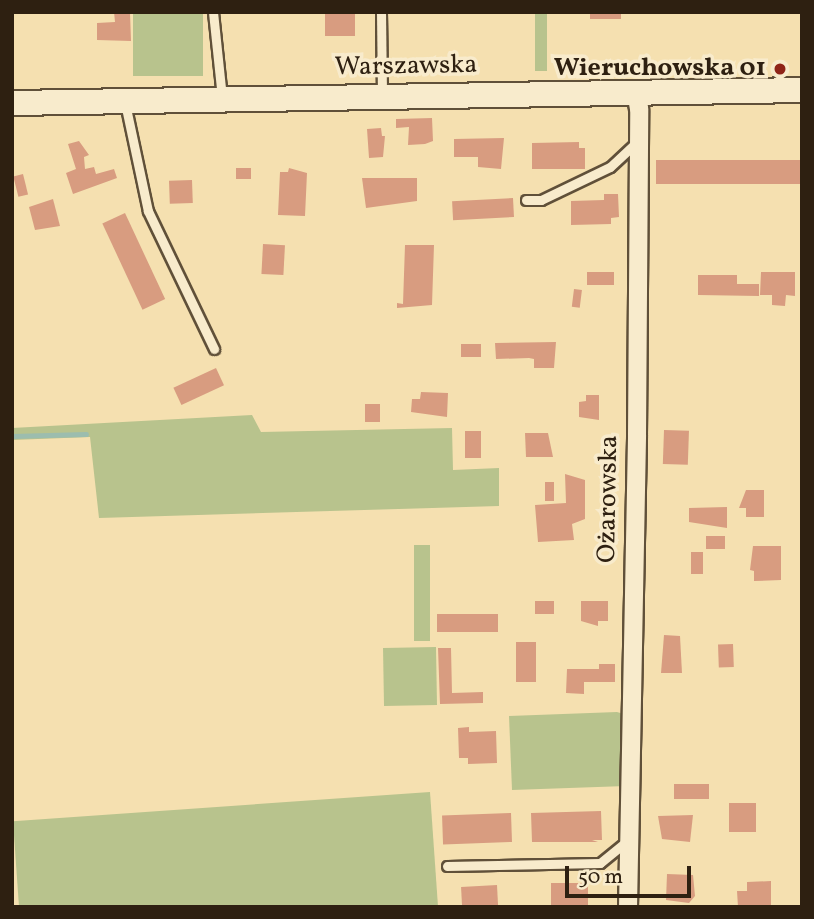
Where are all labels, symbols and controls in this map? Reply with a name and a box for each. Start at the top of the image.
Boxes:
street label: Warszawska [334,50,478,84]
place label: Wieruchowska 01 [554,53,766,85]
marker: Wieruchowska 01 [772,61,788,77]
street label: Ożarowska [592,435,626,563]
scale bar [569,852,695,896]
text: 50 m [578,863,623,892]

